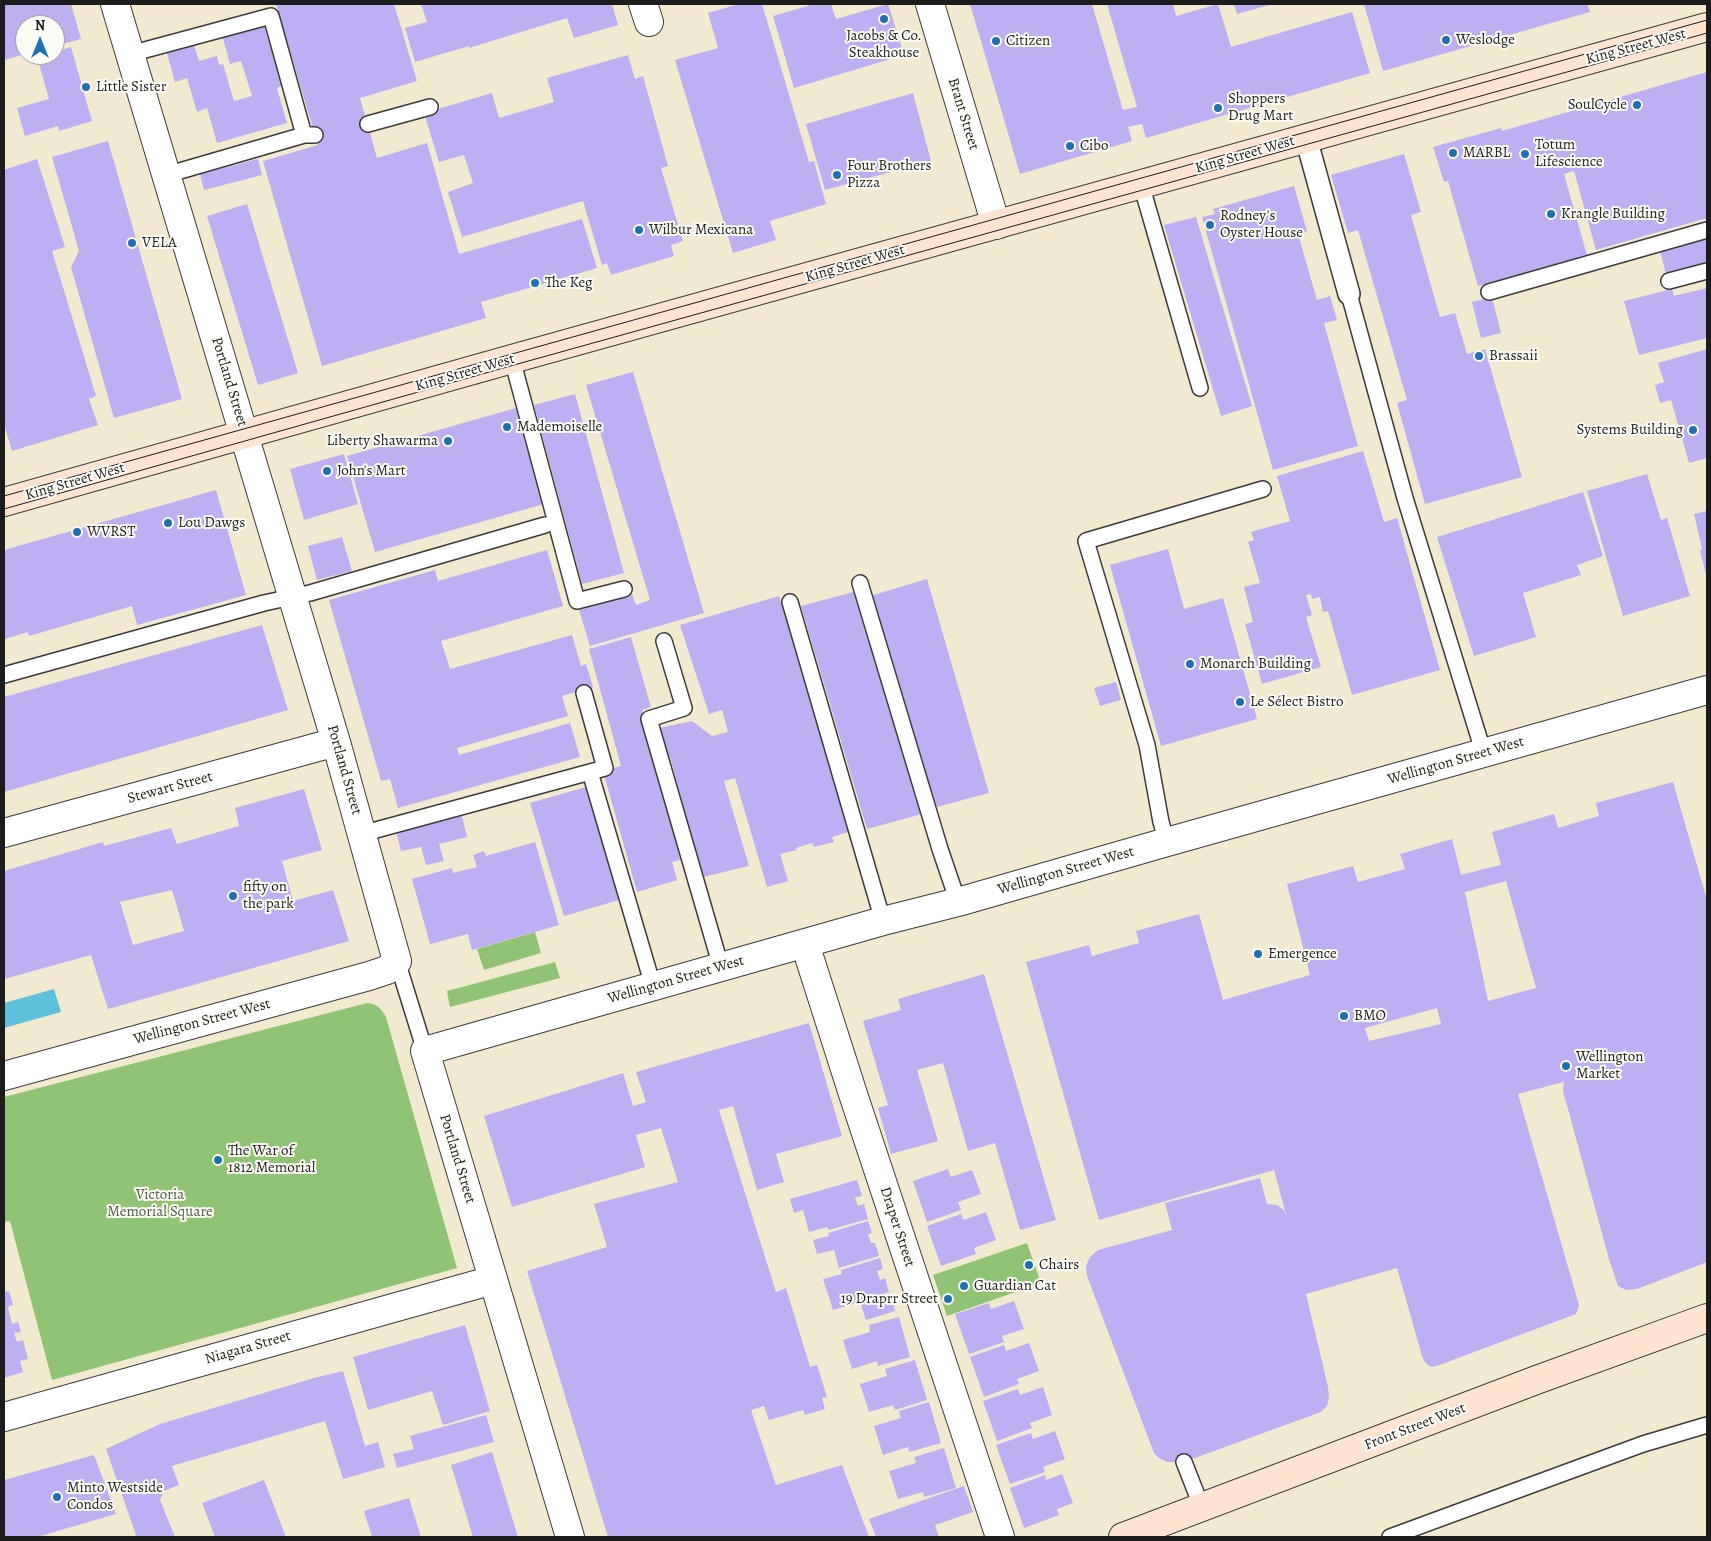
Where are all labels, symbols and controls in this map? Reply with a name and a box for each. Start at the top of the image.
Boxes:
marker: Jacobs & Co. Steakhouse [878,13,890,25]
north arrow [15,15,65,65]
text: N [35,16,45,35]
street label: King Street West [1584,25,1688,69]
place label: Jacobs & Co. Steakhouse [846,27,922,62]
place label: Weslodge [1456,31,1515,49]
place label: Citizen [1006,32,1050,50]
marker: Weslodge [1440,34,1452,46]
marker: Citizen [990,35,1002,47]
street label: Brant Street [944,76,982,152]
place label: Little Sister [96,78,167,96]
marker: Little Sister [80,81,92,93]
place label: Shoppers Drug Mart [1228,90,1293,125]
place label: SoulCycle [1568,96,1627,114]
marker: SoulCycle [1631,99,1643,111]
marker: Shoppers Drug Mart [1212,102,1224,114]
street label: King Street West [1193,132,1297,178]
place label: Totum Lifescience [1535,136,1603,171]
place label: Cibo [1080,137,1108,155]
marker: Cibo [1064,140,1076,152]
place label: MARBL [1463,144,1510,162]
marker: MARBL [1447,147,1459,159]
marker: Totum Lifescience [1519,148,1531,160]
place label: Four Brothers Pizza [847,157,932,192]
marker: Four Brothers Pizza [831,169,843,181]
place label: Krangle Building [1561,205,1665,223]
place label: Rodney's Oyster House [1220,207,1303,242]
marker: Krangle Building [1545,208,1557,220]
marker: Rodney's Oyster House [1204,219,1216,231]
place label: Wilbur Mexicana [649,221,753,239]
marker: Wilbur Mexicana [633,224,645,236]
place label: VELA [142,234,177,252]
marker: VELA [126,237,138,249]
street label: King Street West [803,241,907,287]
place label: The Keg [545,274,593,292]
marker: The Keg [529,277,541,289]
street label: Portland Street [207,335,251,429]
place label: Brassaii [1489,347,1538,365]
street label: King Street West [413,350,517,396]
marker: Brassaii [1473,350,1485,362]
place label: Mademoiselle [517,418,602,436]
marker: Mademoiselle [501,421,513,433]
place label: Systems Building [1577,421,1683,439]
marker: Systems Building [1687,424,1699,436]
place label: Liberty Shawarma [326,432,438,450]
marker: Liberty Shawarma [442,435,454,447]
street label: King Street West [23,459,127,505]
place label: John's Mart [337,462,406,480]
marker: John's Mart [321,465,333,477]
place label: Lou Dawgs [178,514,245,532]
marker: Lou Dawgs [162,517,174,529]
place label: WVRST [87,523,135,541]
marker: WVRST [71,526,83,538]
place label: Monarch Building [1200,655,1311,673]
marker: Monarch Building [1184,658,1196,670]
place label: Le Sélect Bistro [1250,693,1343,711]
marker: Le Sélect Bistro [1234,696,1246,708]
street label: Portland Street [323,723,365,817]
street label: Wellington Street West [1386,733,1526,789]
street label: Stewart Street [125,768,215,808]
street label: Wellington Street West [996,843,1136,899]
place label: fifty on the park [243,878,294,913]
marker: fifty on the park [227,890,239,902]
place label: Emergence [1268,945,1337,963]
marker: Emergence [1252,948,1264,960]
street label: Wellington Street West [606,952,746,1008]
street label: Wellington Street West [132,995,272,1049]
place label: BMO [1354,1007,1386,1025]
marker: BMO [1338,1010,1350,1022]
place label: Wellington Market [1576,1048,1643,1083]
marker: Wellington Market [1560,1060,1572,1072]
street label: Portland Street [435,1112,479,1206]
place label: The War of 1812 Memorial [228,1142,315,1177]
marker: The War of 1812 Memorial [212,1154,224,1166]
street label: Draper Street [876,1185,918,1269]
park label: Victoria Memorial Square [107,1186,213,1221]
place label: Chairs [1039,1256,1079,1274]
marker: Chairs [1023,1259,1035,1271]
place label: Guardian Cat [974,1277,1056,1295]
marker: Guardian Cat [958,1280,970,1292]
place label: 19 Draprr Street [841,1290,938,1308]
marker: 19 Draprr Street [942,1293,954,1305]
street label: Niagara Street [203,1327,293,1369]
street label: Front Street West [1362,1399,1468,1455]
place label: Minto Westside Condos [67,1479,163,1514]
marker: Minto Westside Condos [51,1491,63,1503]

